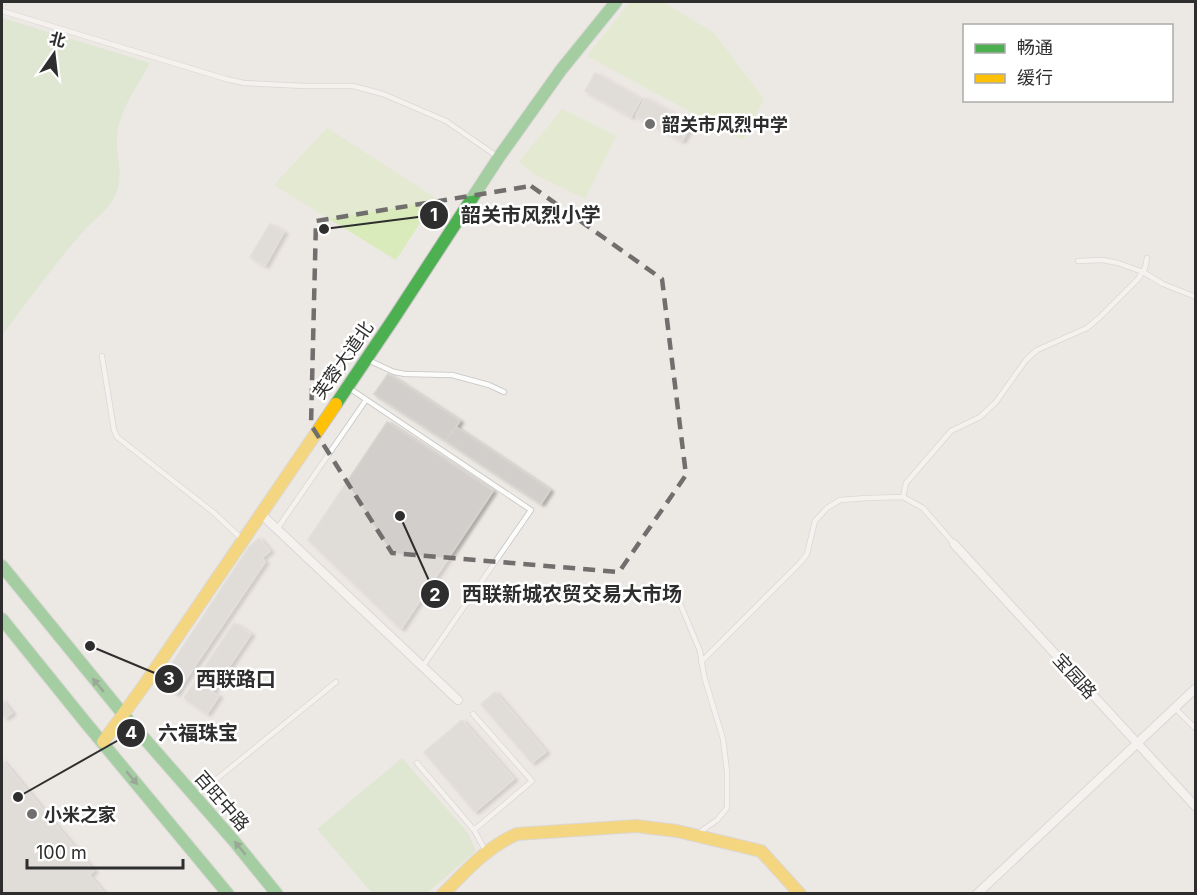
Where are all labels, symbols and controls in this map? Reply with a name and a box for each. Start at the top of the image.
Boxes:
north arrow [24,24,84,84]
legend [963,24,1173,102]
text: 北 [47,28,68,51]
text: 畅通 [1017,37,1053,58]
text: 缓行 [1017,67,1053,88]
place label: 韶关市风烈中学 [662,114,788,135]
marker: 韶关市风烈中学 [643,117,657,131]
callout: 韶关市风烈小学 [419,196,613,234]
text: 韶关市风烈小学 [461,203,601,227]
text: 1 [430,204,438,225]
street label: 芙蓉大道北 [309,317,377,403]
callout: 西联新城农贸交易大市场 [420,575,694,613]
text: 西联新城农贸交易大市场 [462,582,682,606]
text: 2 [429,584,441,605]
street label: 宝园路 [1049,649,1101,703]
callout: 西联路口 [154,660,288,698]
text: 西联路口 [196,667,276,691]
text: 3 [163,668,175,689]
one-way arrow [92,678,105,693]
callout: 六福珠宝 [116,714,250,752]
text: 六福珠宝 [158,721,238,745]
text: 4 [125,722,137,743]
street label: 百旺中路 [190,767,254,835]
one-way arrow [126,770,138,785]
place label: 小米之家 [44,804,116,825]
marker: 小米之家 [25,807,39,821]
scale bar [27,832,183,870]
one-way arrow [234,841,247,856]
text: 100 m [36,842,87,863]

